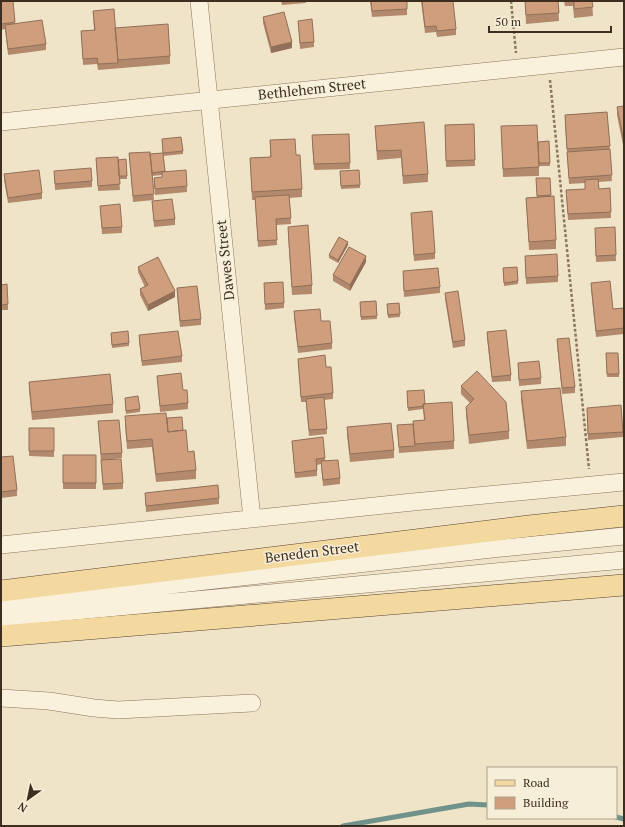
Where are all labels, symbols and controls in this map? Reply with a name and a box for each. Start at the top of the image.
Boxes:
scale bar [489,8,611,34]
text: 50 m [495,14,522,29]
street label: Bethlehem Street [257,73,368,104]
street label: Dawes Street [211,218,238,301]
street label: Beneden Street [264,536,361,567]
legend [487,767,617,819]
text: Road [523,775,550,790]
north arrow [8,779,48,819]
text: Building [523,795,569,810]
text: N [15,799,30,816]

